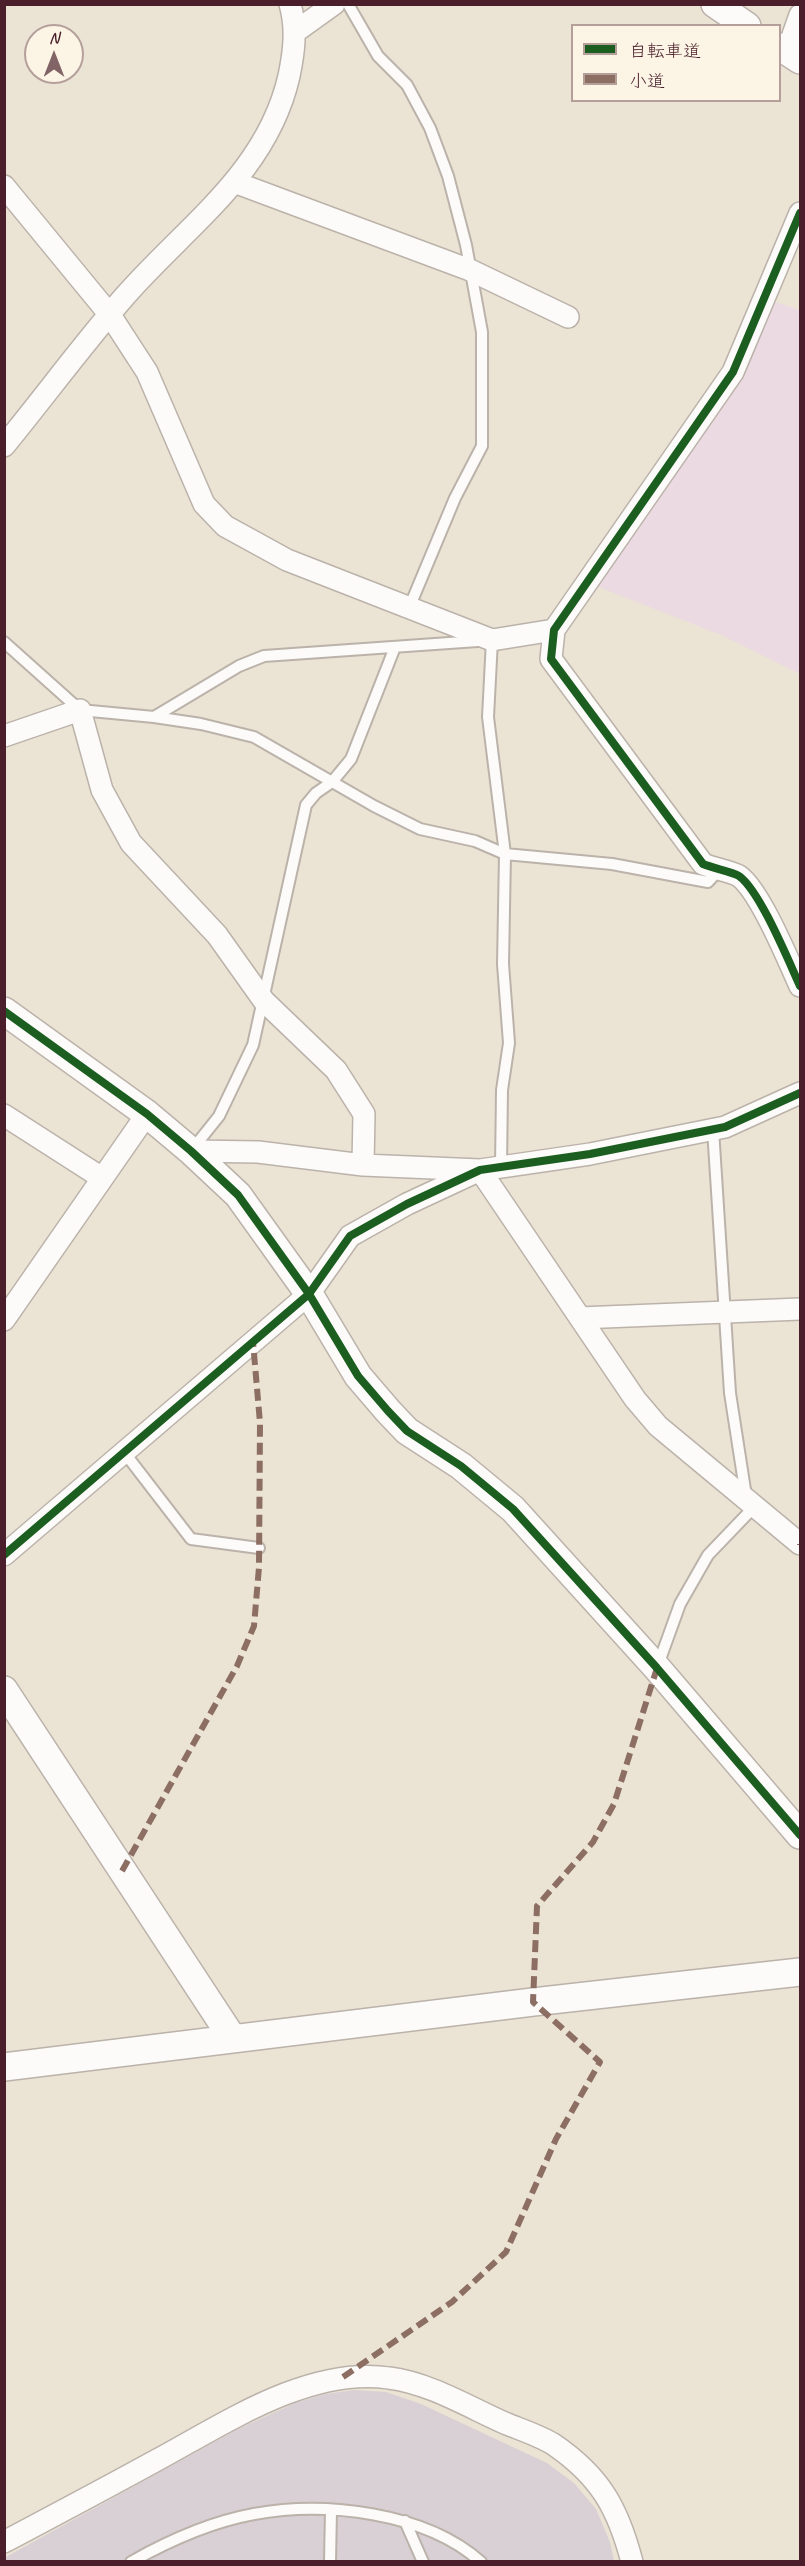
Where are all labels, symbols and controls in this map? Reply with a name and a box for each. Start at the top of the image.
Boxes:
north arrow [24,24,84,84]
legend [571,24,781,102]
text: N [49,28,59,48]
text: 自転車道 [629,40,701,62]
text: 小道 [629,70,665,92]

